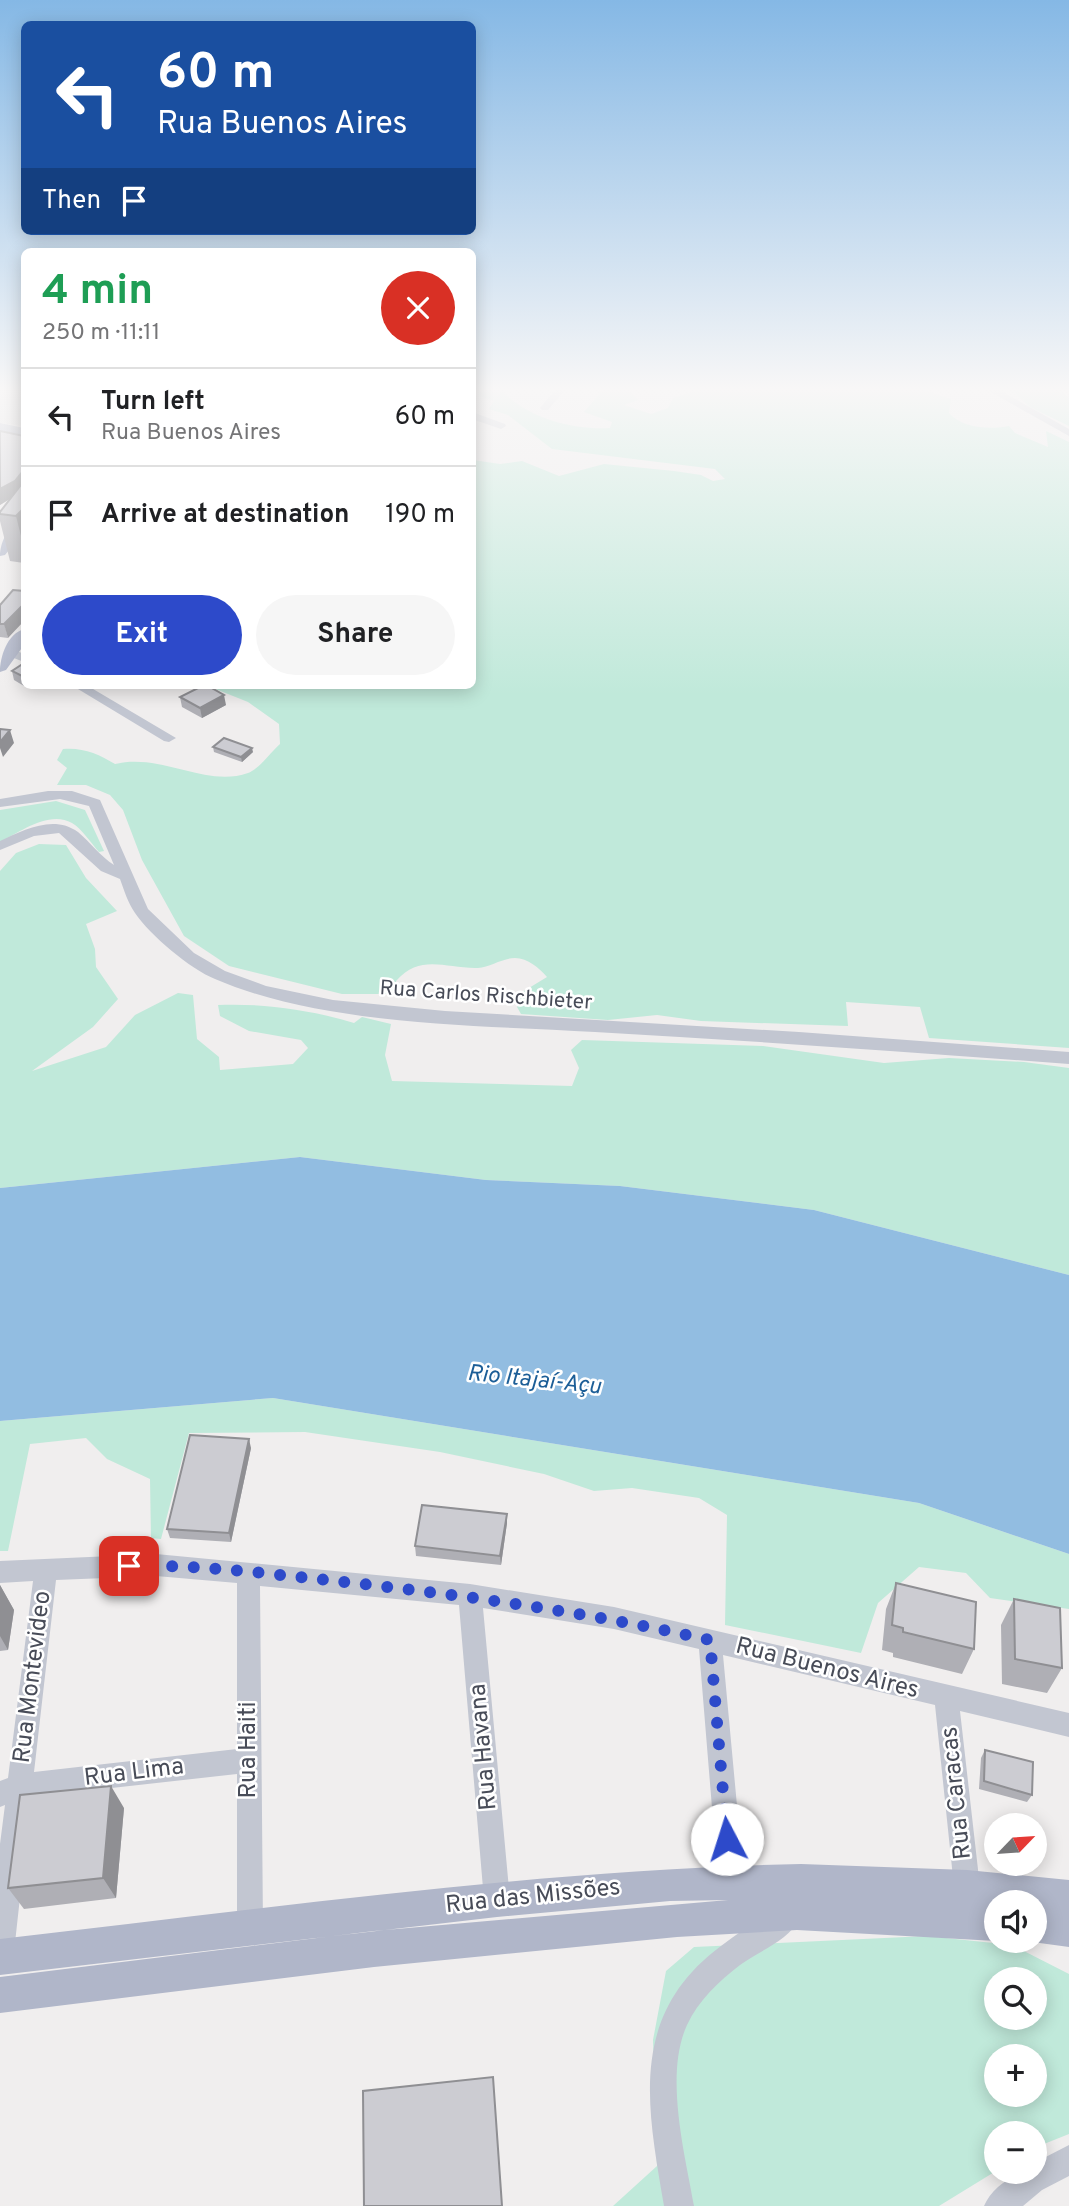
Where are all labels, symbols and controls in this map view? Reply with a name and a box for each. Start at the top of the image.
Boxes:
text: 60 m [157,44,275,106]
icon: left [42,49,133,140]
text: Rua Buenos Aires [157,105,407,145]
icon: arrive [115,182,153,220]
text: Then [42,185,101,218]
text: 4 min [42,266,153,319]
button: close [381,271,455,345]
text: 250 m · 11:11 [42,319,160,348]
text: Turn left [101,386,205,419]
icon: left [42,398,80,436]
text: 60 m [395,401,455,434]
text: Rua Buenos Aires [101,419,281,448]
icon: arrive [42,496,80,534]
text: Arrive at destination [101,499,349,532]
text: 190 m [385,499,455,532]
button: Exit [42,595,242,675]
button: Share [256,595,455,675]
street label: Rua Carlos Rischbieter [379,975,593,1017]
water label: Rio Itajaí-Açu [466,1360,603,1402]
pin [99,1536,159,1596]
icon: arrive [110,1547,148,1585]
street label: Rua Montevideo [8,1589,58,1765]
street label: Rua Buenos Aires [732,1632,922,1706]
street label: Rua Havana [464,1682,504,1812]
street label: Rua Haiti [234,1701,264,1799]
street label: Rua Caracas [935,1725,979,1861]
street label: Rua Lima [82,1752,186,1794]
position arrow [690,1802,764,1876]
north arrow [984,1813,1046,1876]
map controls [984,1813,1047,2184]
street label: Rua das Missões [444,1873,622,1921]
button: sound [984,1890,1047,1953]
button: search [984,1967,1047,2030]
button: + [984,2044,1047,2107]
button: − [984,2121,1047,2184]

